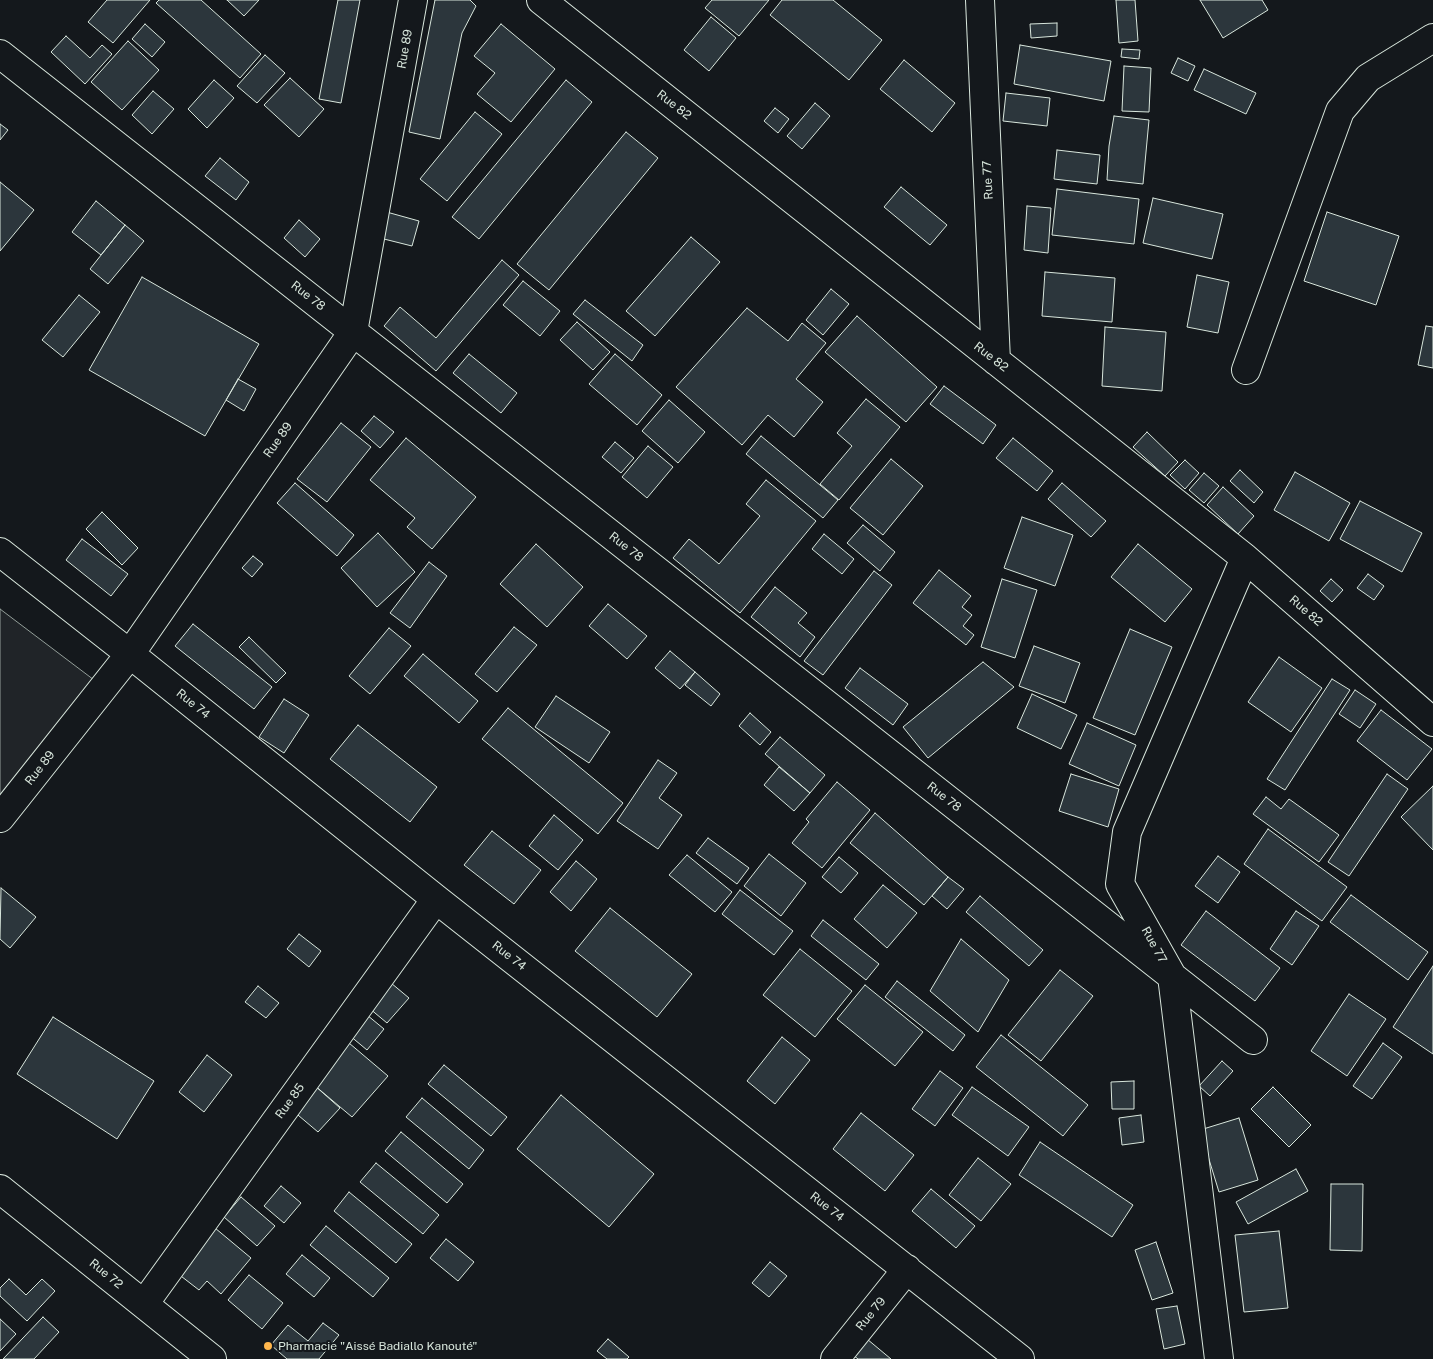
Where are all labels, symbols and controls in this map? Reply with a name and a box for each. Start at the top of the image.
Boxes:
street label: Rue 89 [394,28,416,70]
street label: Rue 82 [654,87,694,123]
street label: Rue 77 [980,160,996,200]
street label: Rue 78 [288,278,328,314]
street label: Rue 82 [971,339,1011,375]
street label: Rue 89 [261,420,295,460]
street label: Rue 78 [606,529,646,565]
street label: Rue 82 [1286,593,1326,629]
street label: Rue 74 [173,686,213,722]
street label: Rue 89 [22,748,58,788]
street label: Rue 78 [924,779,964,815]
street label: Rue 77 [1138,924,1170,966]
street label: Rue 74 [489,938,529,974]
street label: Rue 85 [272,1081,308,1121]
street label: Rue 74 [807,1189,847,1225]
street label: Rue 72 [86,1256,126,1292]
street label: Rue 79 [853,1294,889,1334]
place label: Pharmacie "Aissé Badiallo Kanouté" [278,1339,477,1353]
marker: Pharmacie "Aissé Badiallo Kanouté" [262,1340,274,1352]

